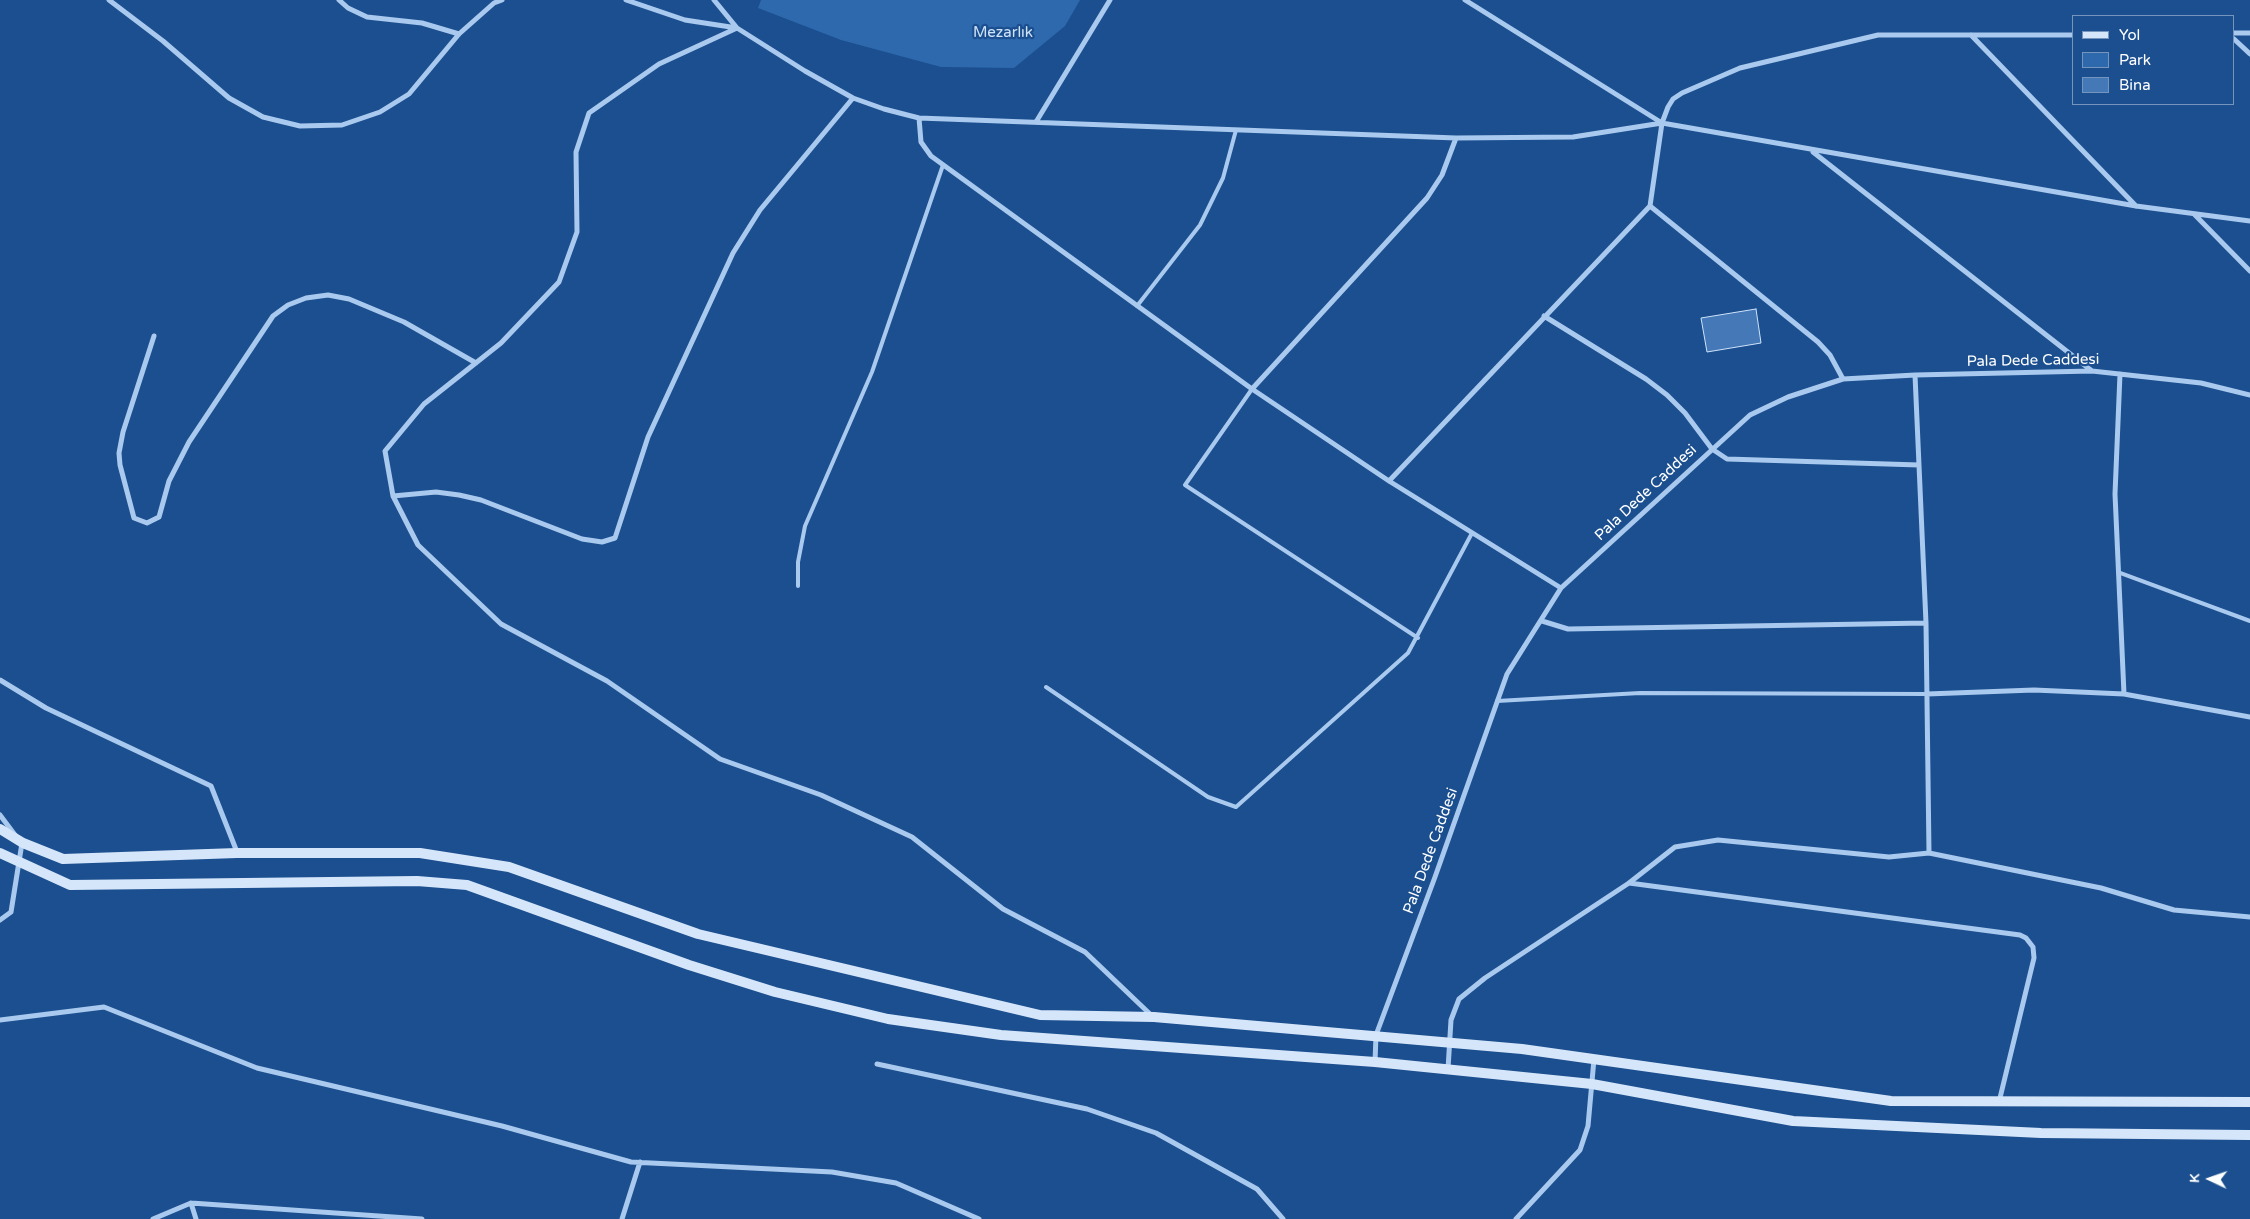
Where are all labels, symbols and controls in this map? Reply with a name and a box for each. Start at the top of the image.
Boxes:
legend [2072,15,2235,105]
park label: Mezarlık [973,24,1033,42]
text: Yol [2119,26,2140,44]
text: Park [2119,51,2151,69]
text: Bina [2119,76,2151,94]
street label: Pala Dede Caddesi [1966,351,2100,371]
street label: Pala Dede Caddesi [1591,441,1701,545]
street label: Pala Dede Caddesi [1400,786,1462,916]
north arrow [2185,1154,2235,1204]
text: K [2186,1173,2203,1183]

